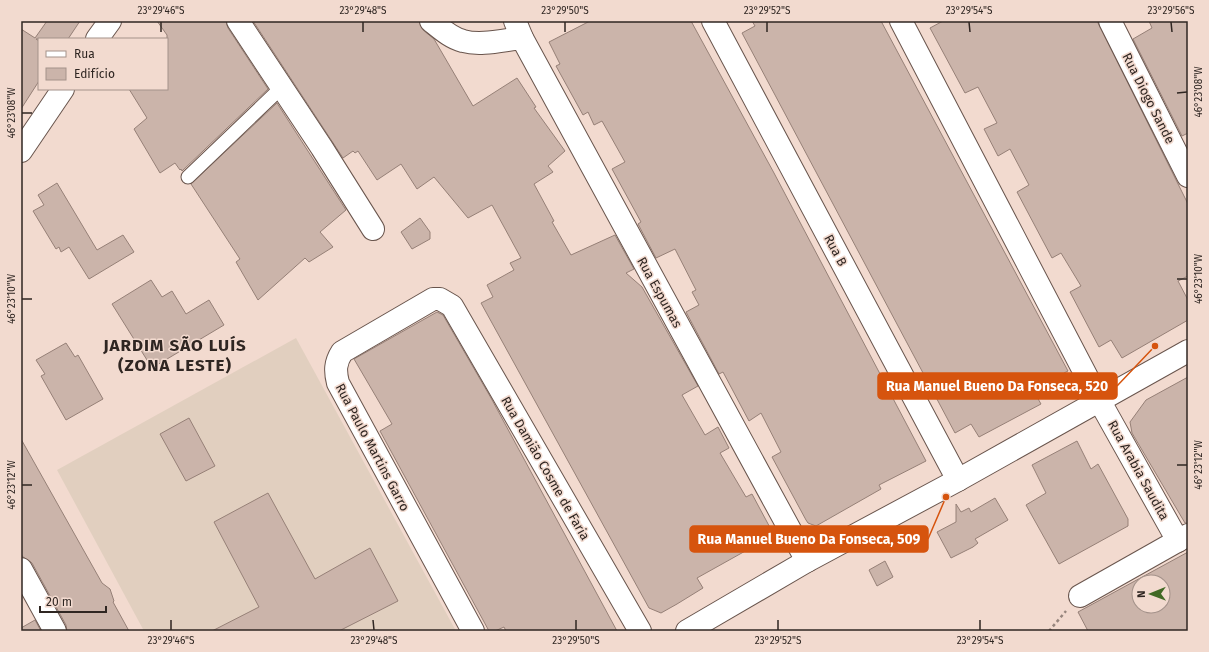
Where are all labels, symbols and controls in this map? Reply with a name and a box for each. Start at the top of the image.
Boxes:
text: 23°29'46"S [138,5,185,17]
text: 23°29'48"S [339,5,387,17]
text: 23°29'50"S [541,5,589,17]
text: 23°29'52"S [744,5,791,17]
text: 23°29'54"S [946,5,993,17]
text: 23°29'56"S [1148,5,1195,17]
legend [38,38,168,90]
text: Rua [74,47,95,61]
street label: Rua Diogo Sande [1119,50,1178,146]
text: 46°23'08"W [1193,66,1205,117]
text: Edifício [74,67,115,81]
text: 46°23'08"W [6,87,18,138]
street label: Rua B [821,232,850,269]
text: 46°23'10"W [1193,253,1205,304]
street label: Rua Espumas [634,254,685,330]
text: 46°23'10"W [6,273,18,324]
district label: JARDIM SÃO LUÍS (ZONA LESTE) [102,335,247,376]
callout: Rua Manuel Bueno Da Fonseca, 520 [878,373,1117,399]
text: Rua Manuel Bueno Da Fonseca, 520 [886,378,1108,395]
street label: Rua Paulo Martins Garro [333,381,413,514]
street label: Rua Damião Cosme de Faria [498,394,593,543]
street label: Rua Arabia Saudita [1105,418,1172,523]
text: 46°23'12"W [1193,440,1205,490]
text: 46°23'12"W [6,460,18,510]
callout: Rua Manuel Bueno Da Fonseca, 509 [690,526,928,552]
text: Rua Manuel Bueno Da Fonseca, 509 [698,531,921,548]
north arrow [1131,574,1171,614]
scale bar [40,588,106,614]
text: N [1135,590,1148,598]
text: 20 m [46,595,72,609]
text: 23°29'46"S [148,635,195,647]
text: 23°29'48"S [350,635,398,647]
text: 23°29'50"S [552,635,600,647]
text: 23°29'52"S [755,635,802,647]
text: 23°29'54"S [957,635,1004,647]

